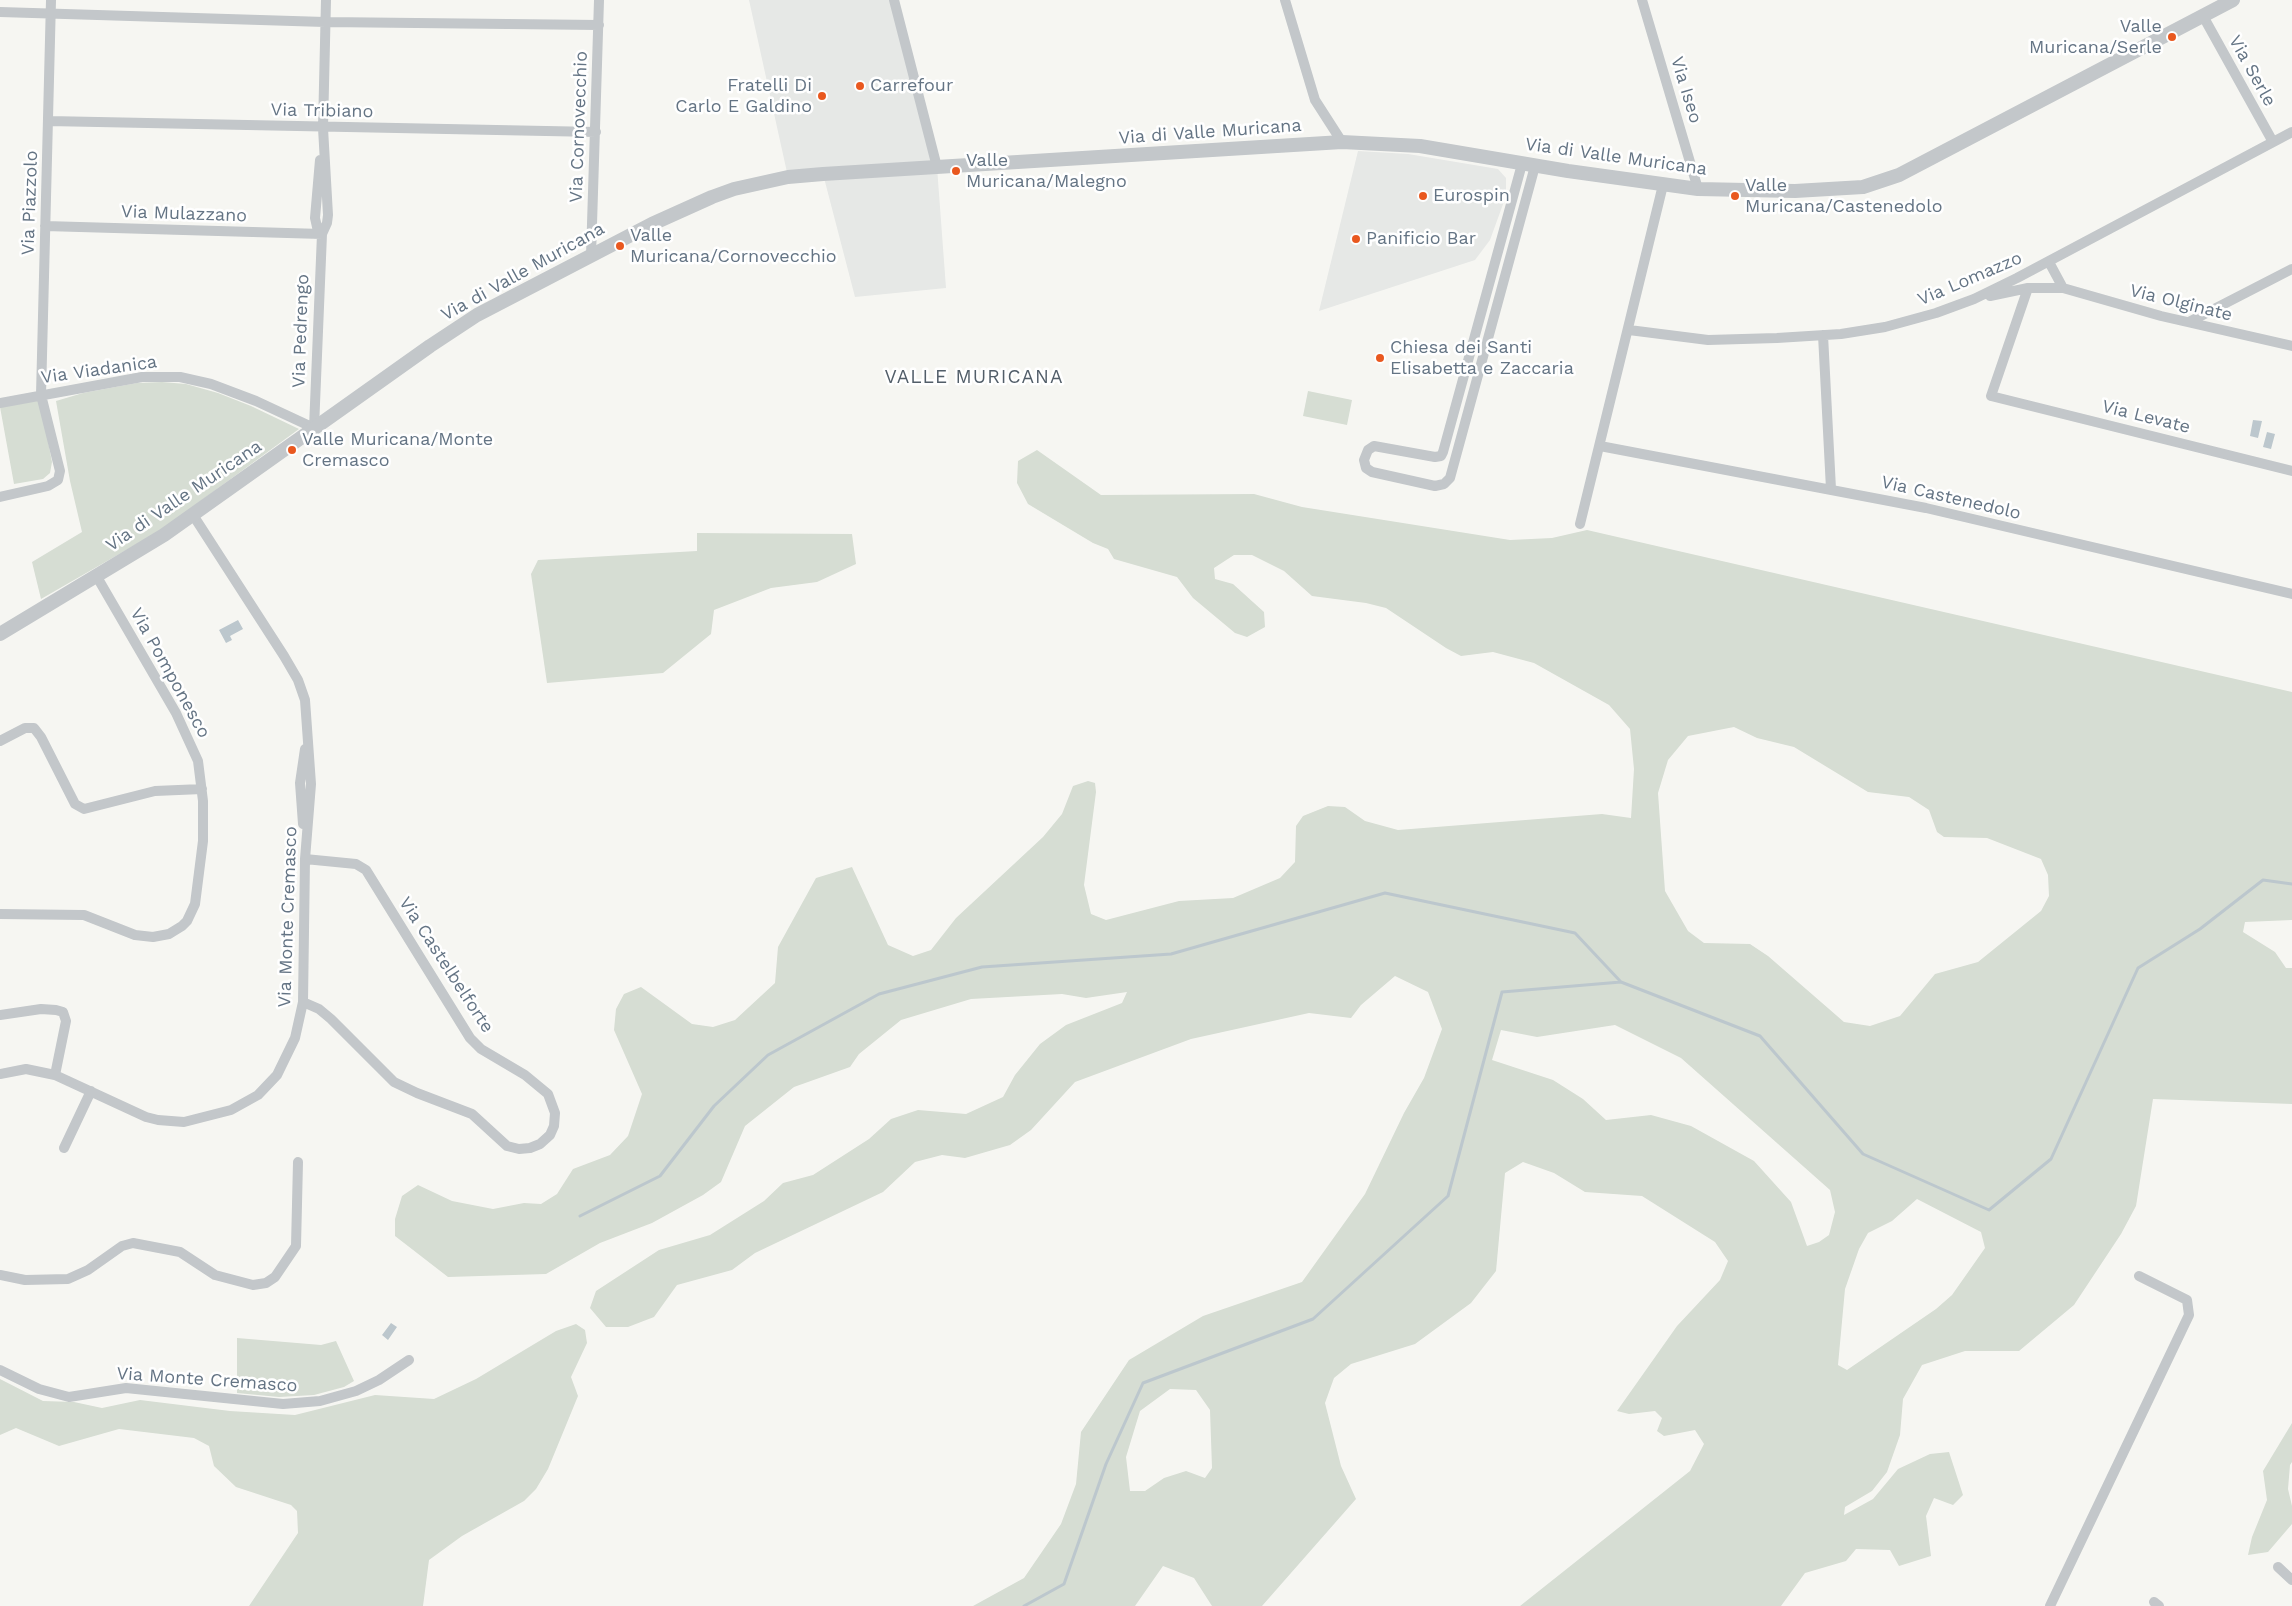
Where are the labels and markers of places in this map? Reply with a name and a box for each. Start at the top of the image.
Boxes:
place label: Valle Muricana/Serle [2029,16,2162,58]
marker: Valle Muricana/Serle [2166,31,2178,43]
place label: Fratelli Di Carlo E Galdino [675,75,812,118]
place label: Carrefour [870,75,953,97]
marker: Carrefour [854,80,866,92]
marker: Fratelli Di Carlo E Galdino [816,90,828,102]
place label: Valle Muricana/Malegno [966,150,1127,192]
marker: Valle Muricana/Malegno [950,165,962,177]
place label: Valle Muricana/Castenedolo [1745,175,1942,218]
place label: Eurospin [1433,185,1510,207]
marker: Eurospin [1417,190,1429,202]
marker: Valle Muricana/Castenedolo [1729,190,1741,202]
place label: Valle Muricana/Cornovecchio [630,225,837,268]
place label: Panificio Bar [1366,228,1476,250]
marker: Panificio Bar [1350,233,1362,245]
marker: Valle Muricana/Cornovecchio [614,240,626,252]
place label: Chiesa dei Santi Elisabetta e Zaccaria [1390,337,1574,379]
marker: Chiesa dei Santi Elisabetta e Zaccaria [1374,352,1386,364]
place label: Valle Muricana/Monte Cremasco [302,429,493,472]
marker: Valle Muricana/Monte Cremasco [286,444,298,456]

